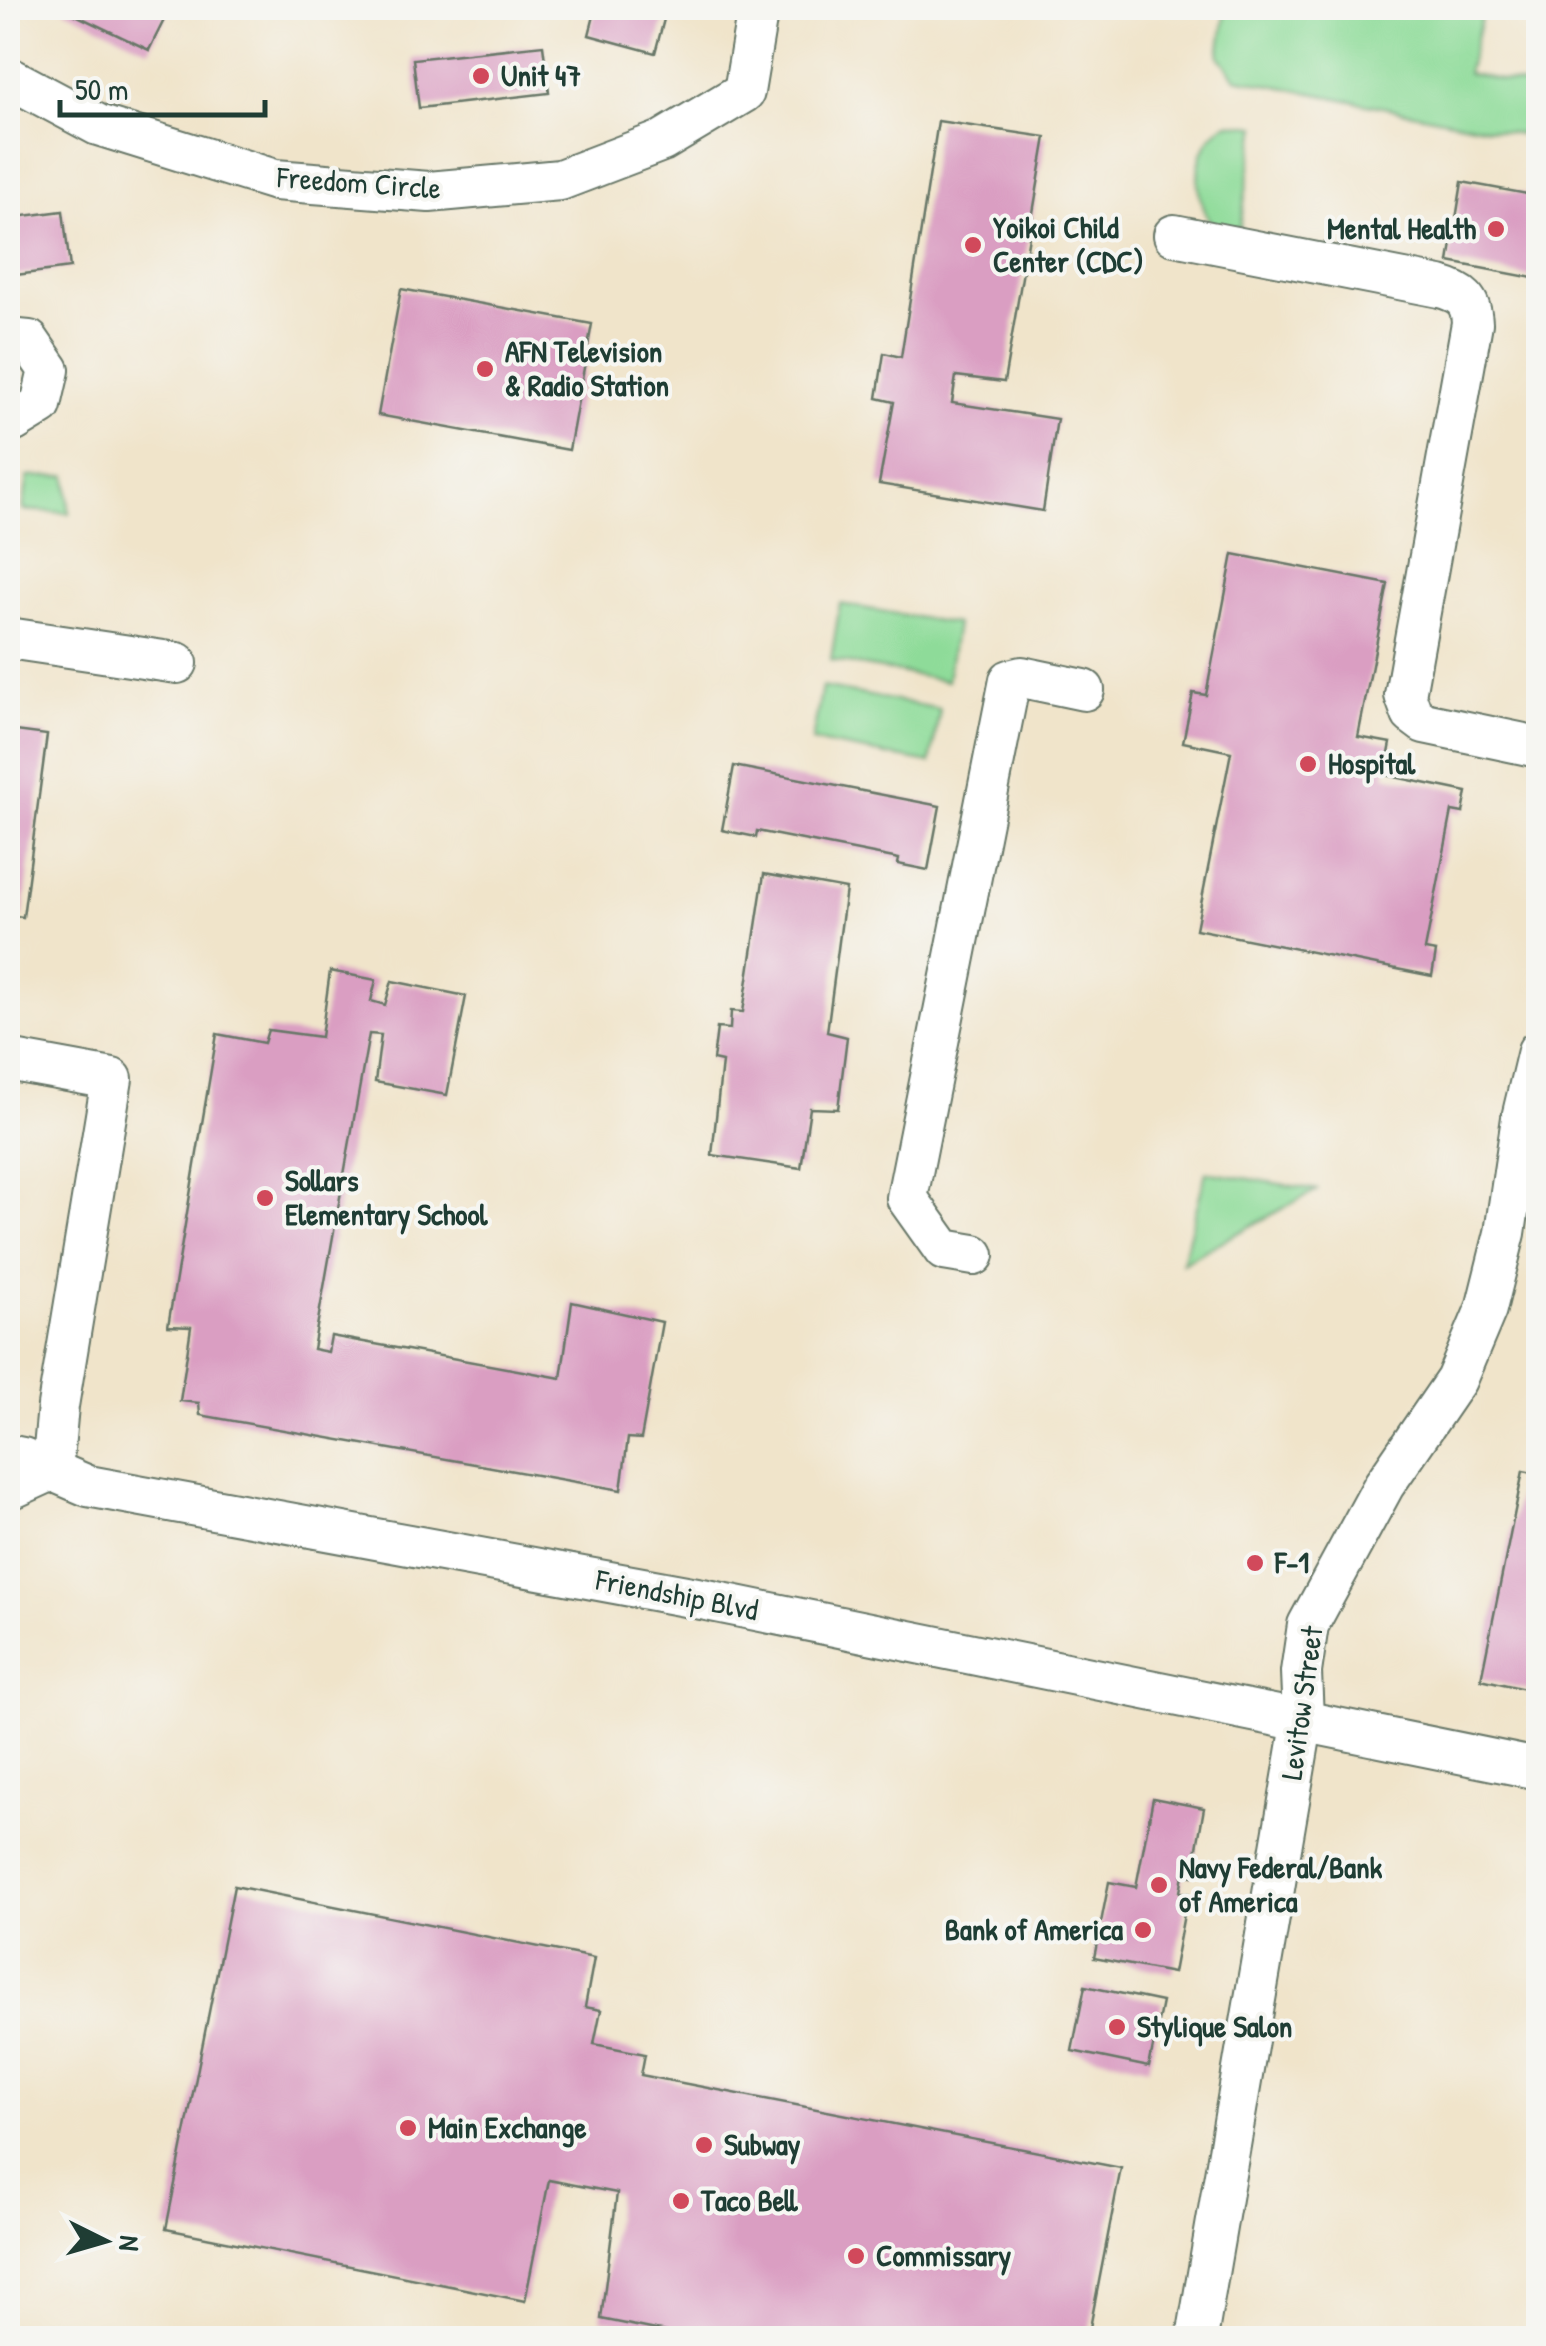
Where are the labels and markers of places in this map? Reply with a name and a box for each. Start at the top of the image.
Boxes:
place label: Unit 47 [501,55,581,95]
marker: Unit 47 [470,65,492,87]
place label: Yoikoi Child Center (CDC) [993,207,1144,281]
place label: Mental Health [1327,208,1476,248]
marker: Mental Health [1485,218,1507,240]
marker: Yoikoi Child Center (CDC) [962,234,984,256]
place label: AFN Television & Radio Station [505,331,669,405]
marker: AFN Television & Radio Station [474,358,496,380]
place label: Hospital [1328,743,1416,784]
marker: Hospital [1297,753,1319,775]
place label: Sollars Elementary School [285,1160,488,1235]
marker: Sollars Elementary School [254,1187,276,1209]
place label: F-1 [1274,1542,1309,1582]
marker: F-1 [1244,1552,1266,1574]
place label: Navy Federal/Bank of America [1179,1847,1383,1921]
marker: Navy Federal/Bank of America [1148,1874,1170,1896]
place label: Bank of America [945,1909,1123,1949]
marker: Bank of America [1132,1919,1154,1941]
place label: Stylique Salon [1137,2006,1292,2047]
marker: Stylique Salon [1106,2016,1128,2038]
place label: Main Exchange [428,2107,586,2148]
marker: Main Exchange [397,2117,419,2139]
place label: Subway [724,2124,801,2165]
marker: Subway [693,2134,715,2156]
place label: Taco Bell [700,2180,799,2220]
marker: Taco Bell [670,2190,692,2212]
place label: Commissary [876,2235,1011,2276]
marker: Commissary [845,2245,867,2267]

